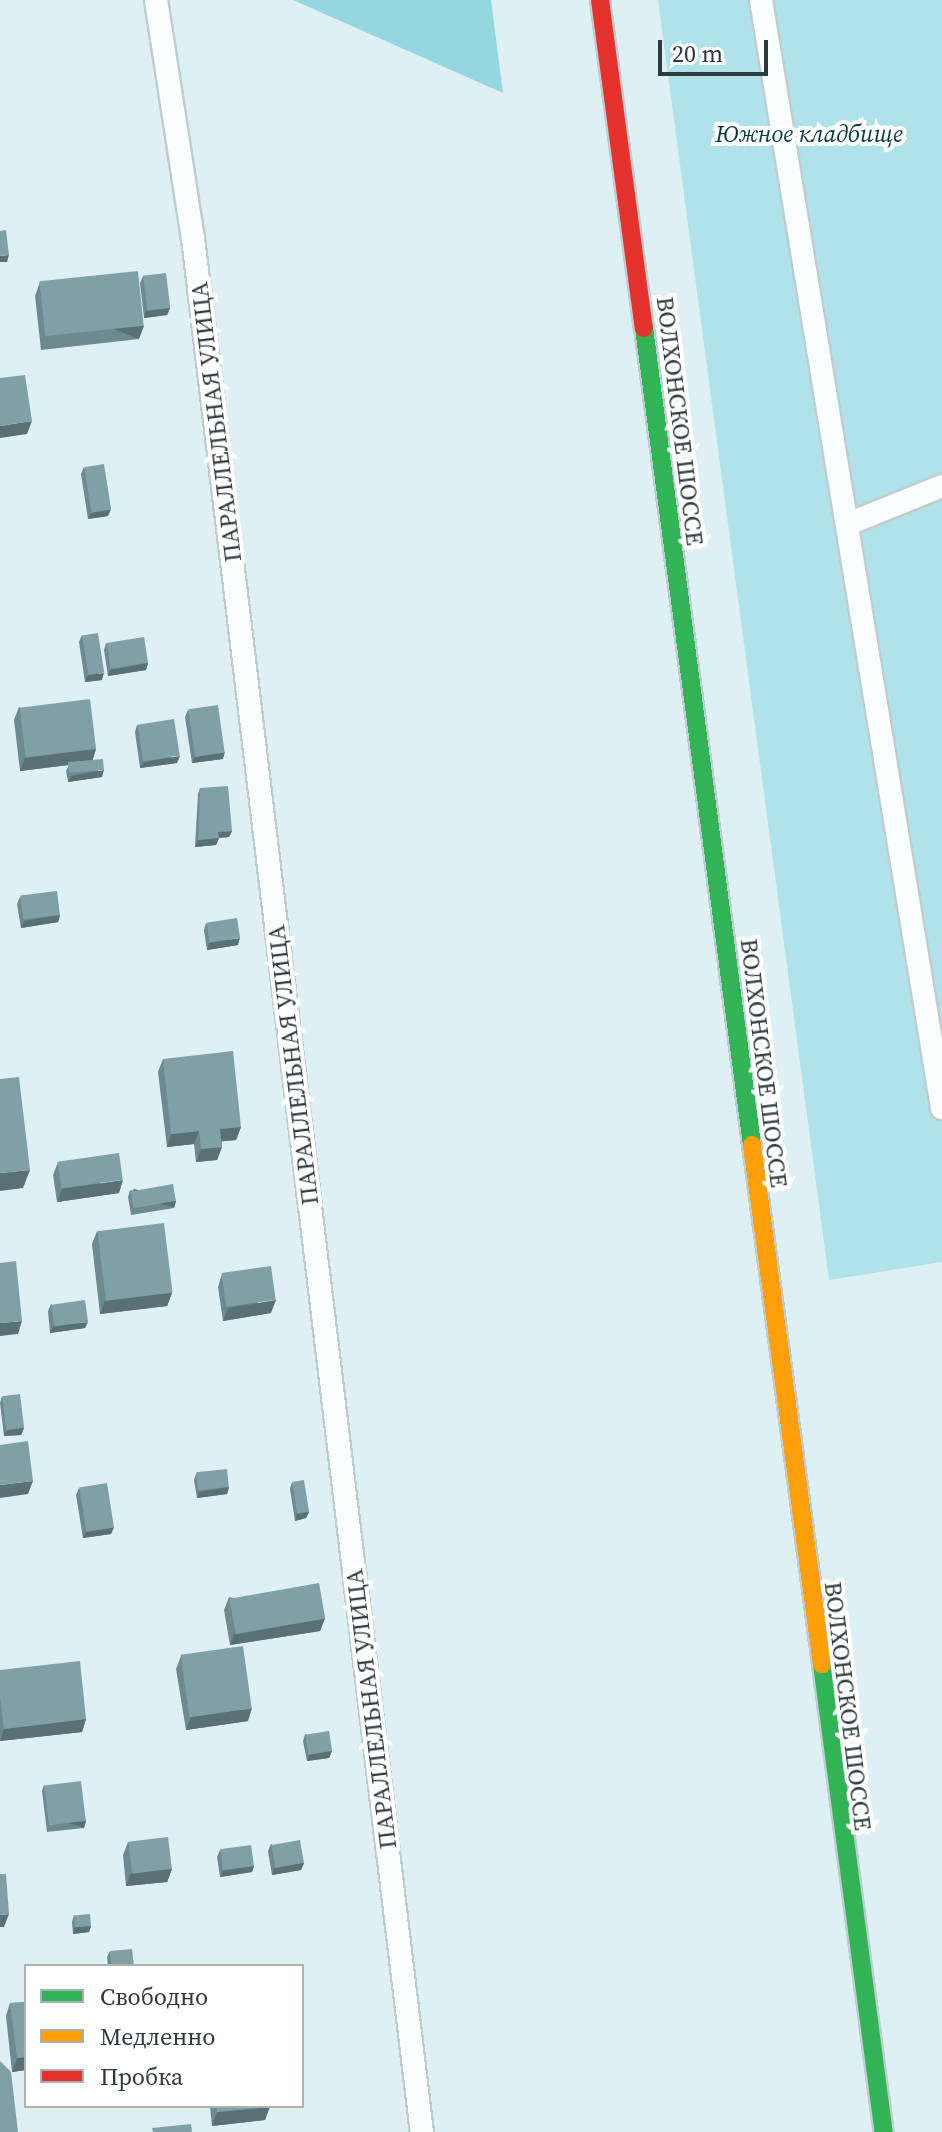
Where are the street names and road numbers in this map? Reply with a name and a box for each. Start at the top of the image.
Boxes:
street label: ПАРАЛЛЕЛЬНАЯ УЛИЦА [185,280,247,564]
street label: ВОЛХОНСКОЕ ШОССЕ [650,295,710,547]
street label: ПАРАЛЛЕЛЬНАЯ УЛИЦА [262,923,324,1207]
street label: ВОЛХОНСКОЕ ШОССЕ [734,937,794,1189]
street label: ПАРАЛЛЕЛЬНАЯ УЛИЦА [340,1567,402,1851]
street label: ВОЛХОНСКОЕ ШОССЕ [818,1580,878,1832]

